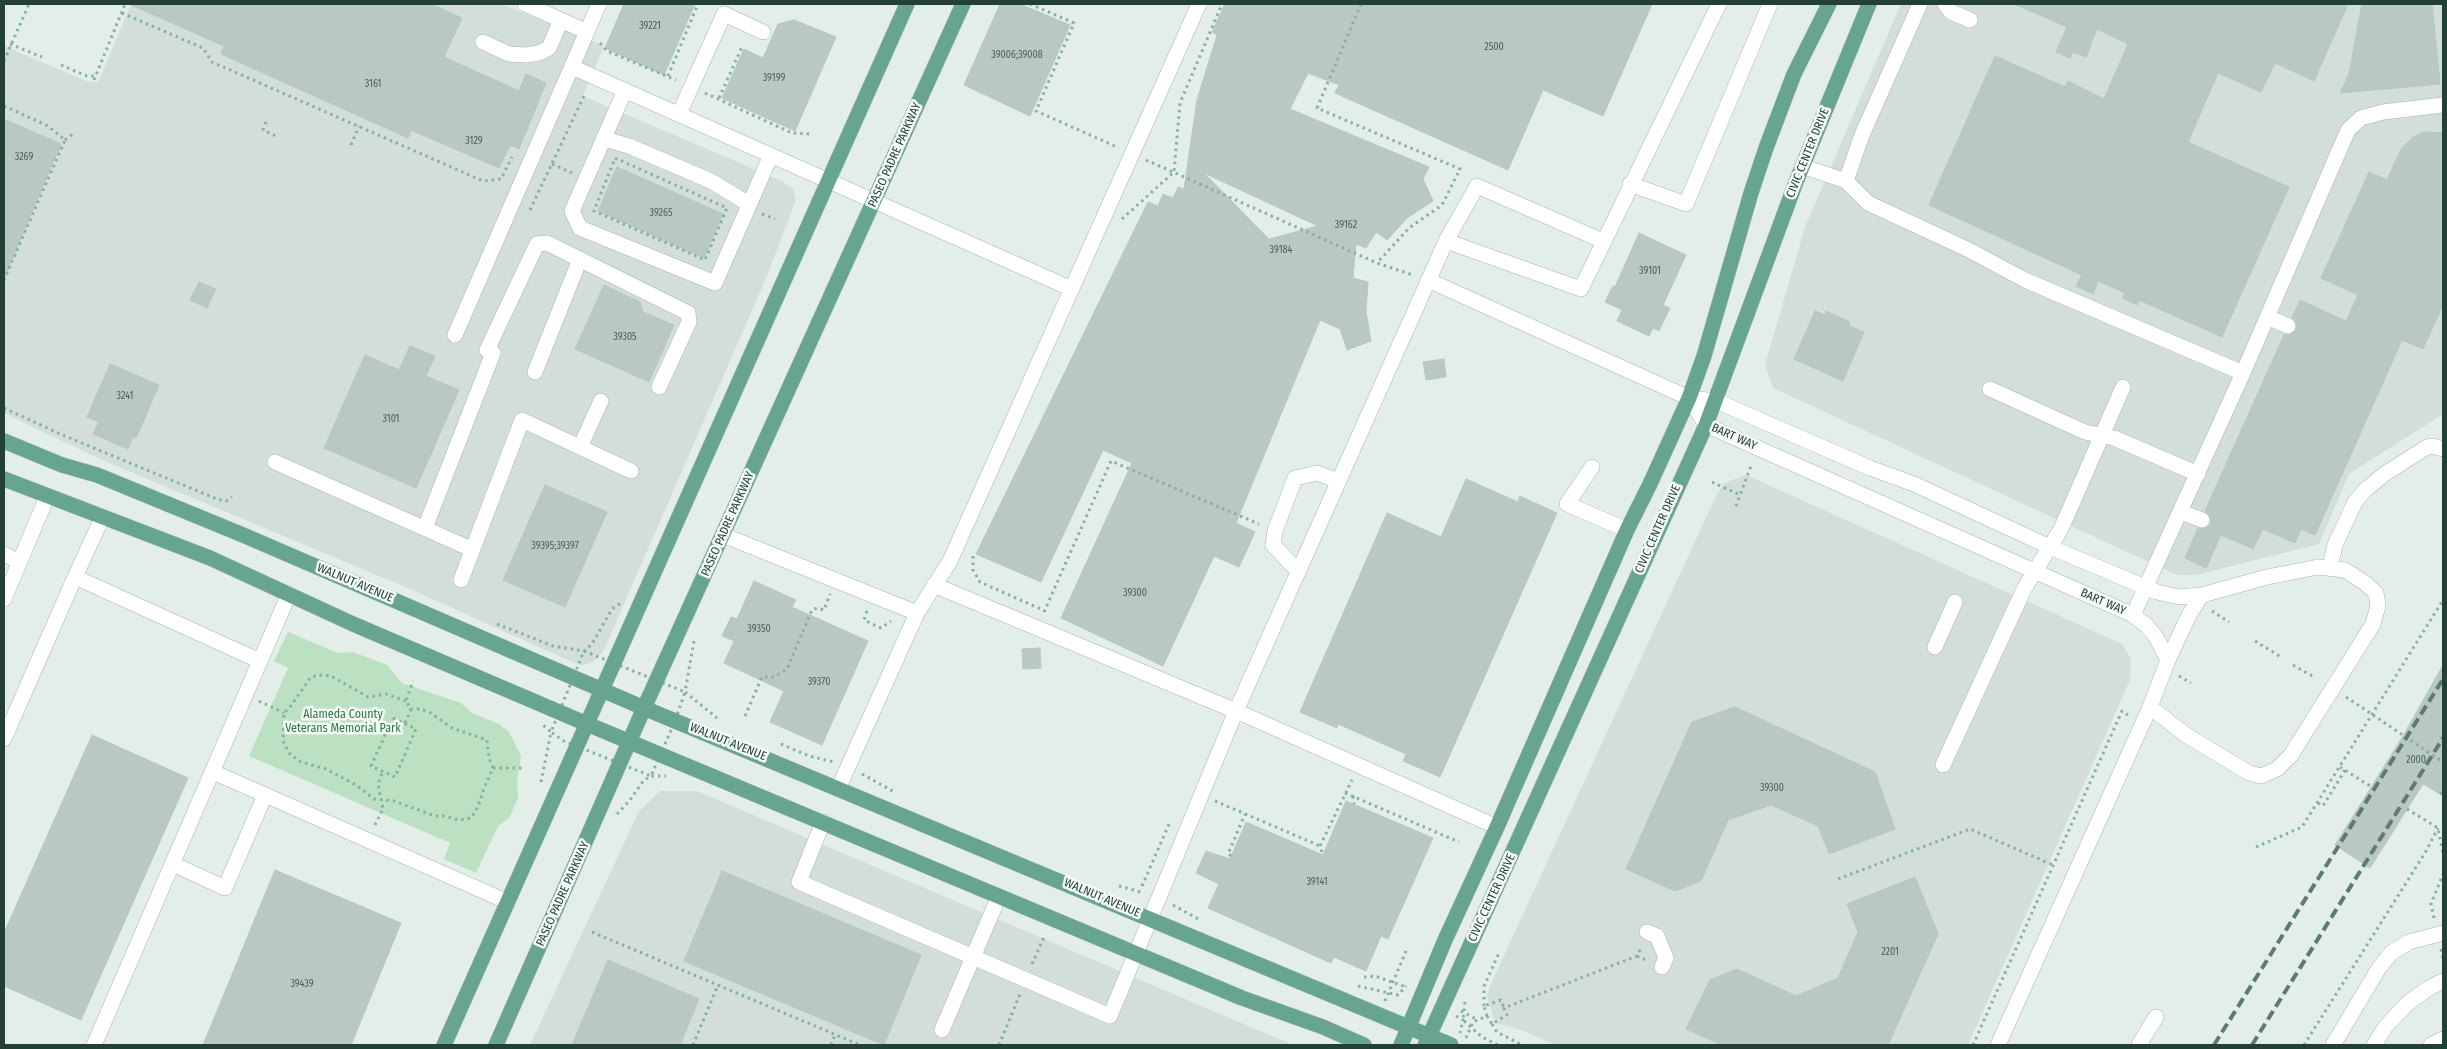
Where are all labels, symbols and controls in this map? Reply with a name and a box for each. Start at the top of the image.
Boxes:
house number: 39221 [639,20,661,32]
house number: 2500 [1484,41,1504,53]
house number: 39006;39008 [991,49,1043,61]
house number: 39199 [763,72,785,84]
house number: 3161 [365,78,381,90]
street label: PASEO PADRE PARKWAY [865,100,925,210]
street label: CIVIC CENTER DRIVE [1783,106,1833,200]
house number: 3129 [465,135,483,147]
house number: 3269 [15,151,33,163]
house number: 39265 [650,207,672,219]
house number: 39162 [1335,219,1357,231]
house number: 39184 [1270,244,1292,256]
house number: 39101 [1639,265,1661,277]
house number: 39305 [613,331,637,343]
house number: 3241 [117,390,133,402]
house number: 3101 [382,413,400,425]
street label: BART WAY [1709,421,1759,453]
street label: PASEO PADRE PARKWAY [698,469,758,579]
street label: CIVIC CENTER DRIVE [1632,483,1684,575]
house number: 39395;39397 [531,540,579,552]
street label: WALNUT AVENUE [315,561,395,605]
street label: BART WAY [2078,586,2128,618]
house number: 39300 [1123,587,1147,599]
house number: 39350 [747,623,771,635]
house number: 39370 [808,676,830,688]
park label: Alameda County Veterans Memorial Park [285,708,401,736]
street label: WALNUT AVENUE [688,720,768,764]
house number: 2000 [2406,754,2426,766]
house number: 39300 [1760,782,1784,794]
street label: PASEO PADRE PARKWAY [533,839,593,949]
street label: CIVIC CENTER DRIVE [1465,852,1519,944]
street label: WALNUT AVENUE [1062,876,1142,920]
house number: 39141 [1306,876,1328,888]
house number: 2201 [1881,946,1899,958]
house number: 39439 [290,978,314,990]

